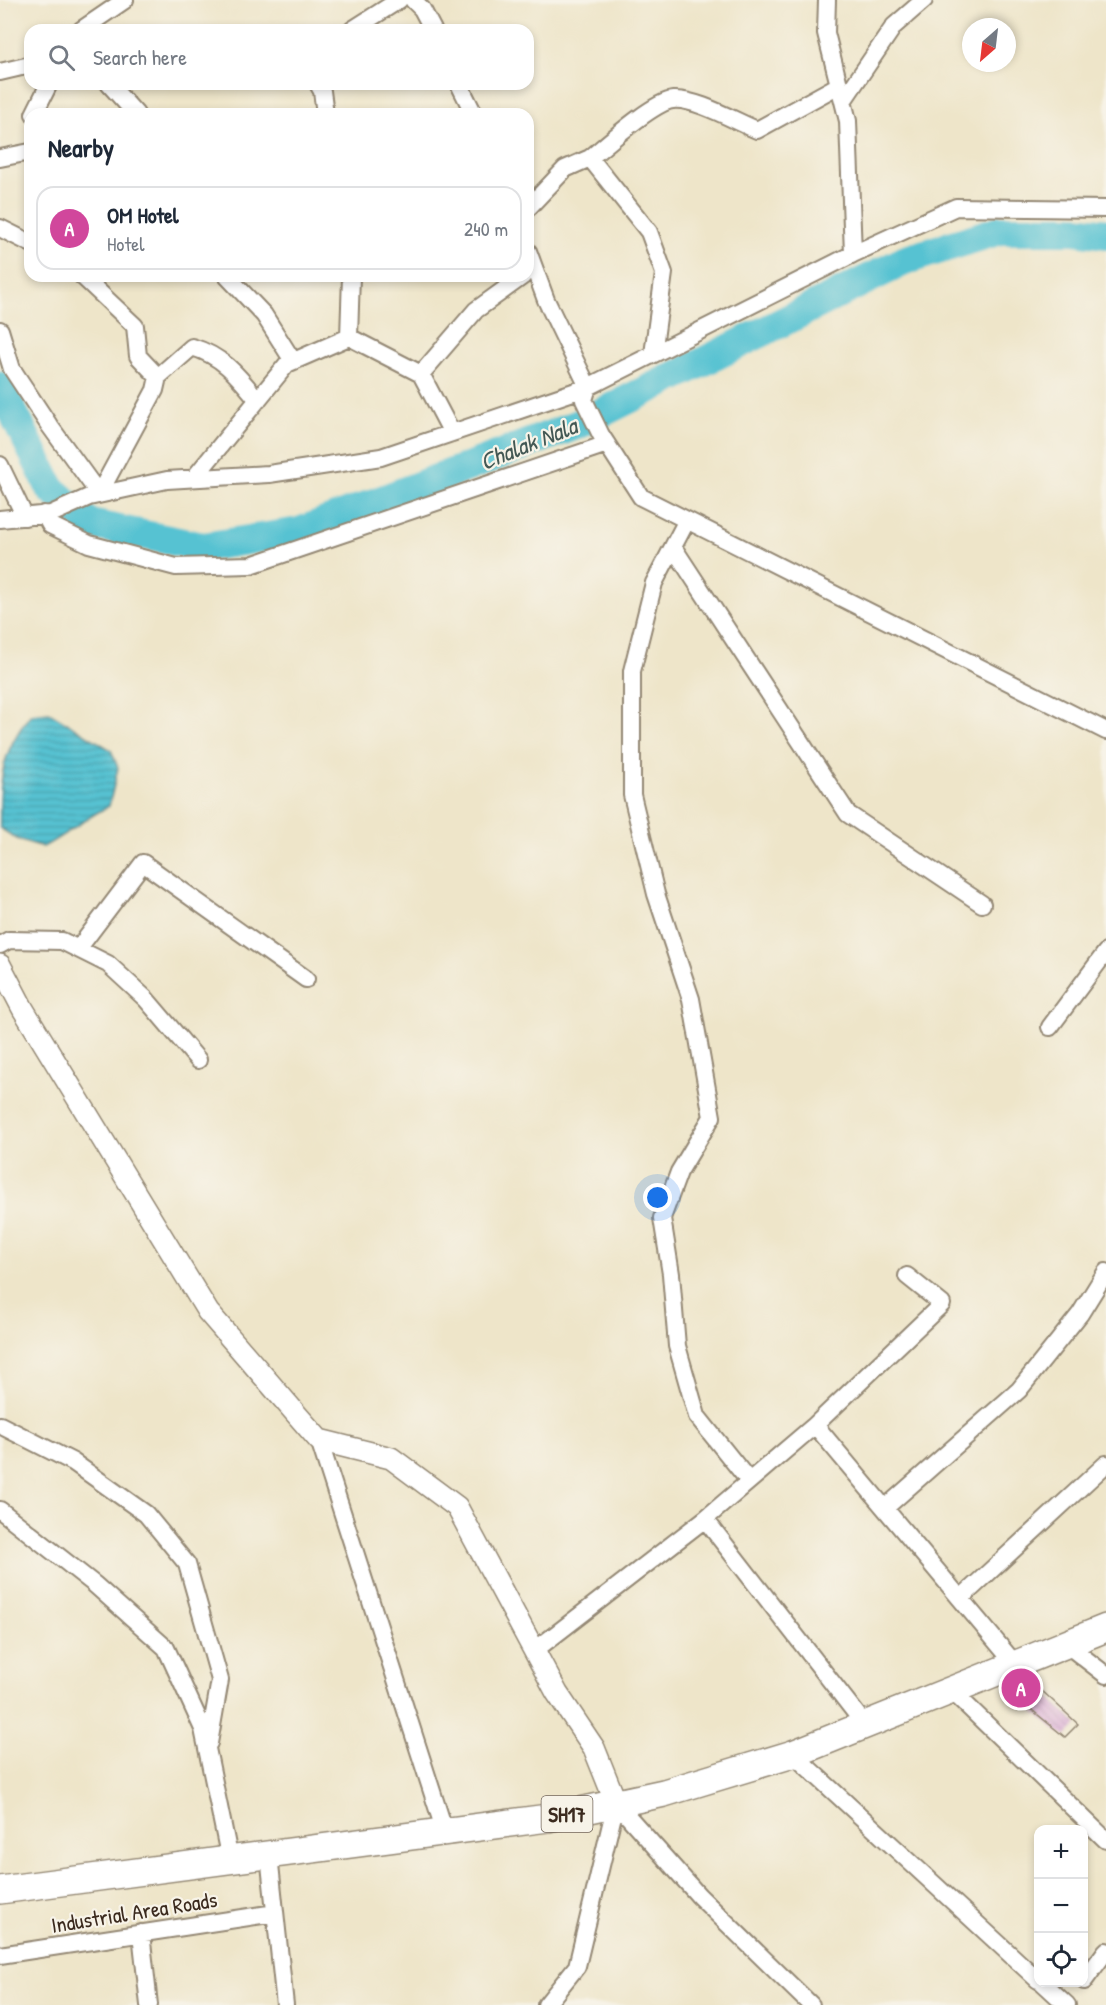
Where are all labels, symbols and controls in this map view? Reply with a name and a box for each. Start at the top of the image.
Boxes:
north arrow [962,18,1016,72]
search box [24,24,534,90]
icon: search [45,41,78,74]
text: Search here [93,42,187,72]
text: Nearby [48,130,114,165]
text: OM Hotel [107,200,179,230]
text: A [65,215,74,242]
text: 240 m [464,215,508,242]
text: Hotel [107,230,145,257]
water label: Chalak Nala [475,408,584,477]
your location [643,1183,672,1212]
pin: A [1002,1666,1040,1710]
road number: SH17 [542,1796,592,1832]
map controls [1034,1825,1088,1987]
button: + [1034,1825,1088,1879]
button: − [1034,1879,1088,1933]
street label: Industrial Area Roads [49,1884,219,1940]
button: locate [1034,1933,1088,1987]

